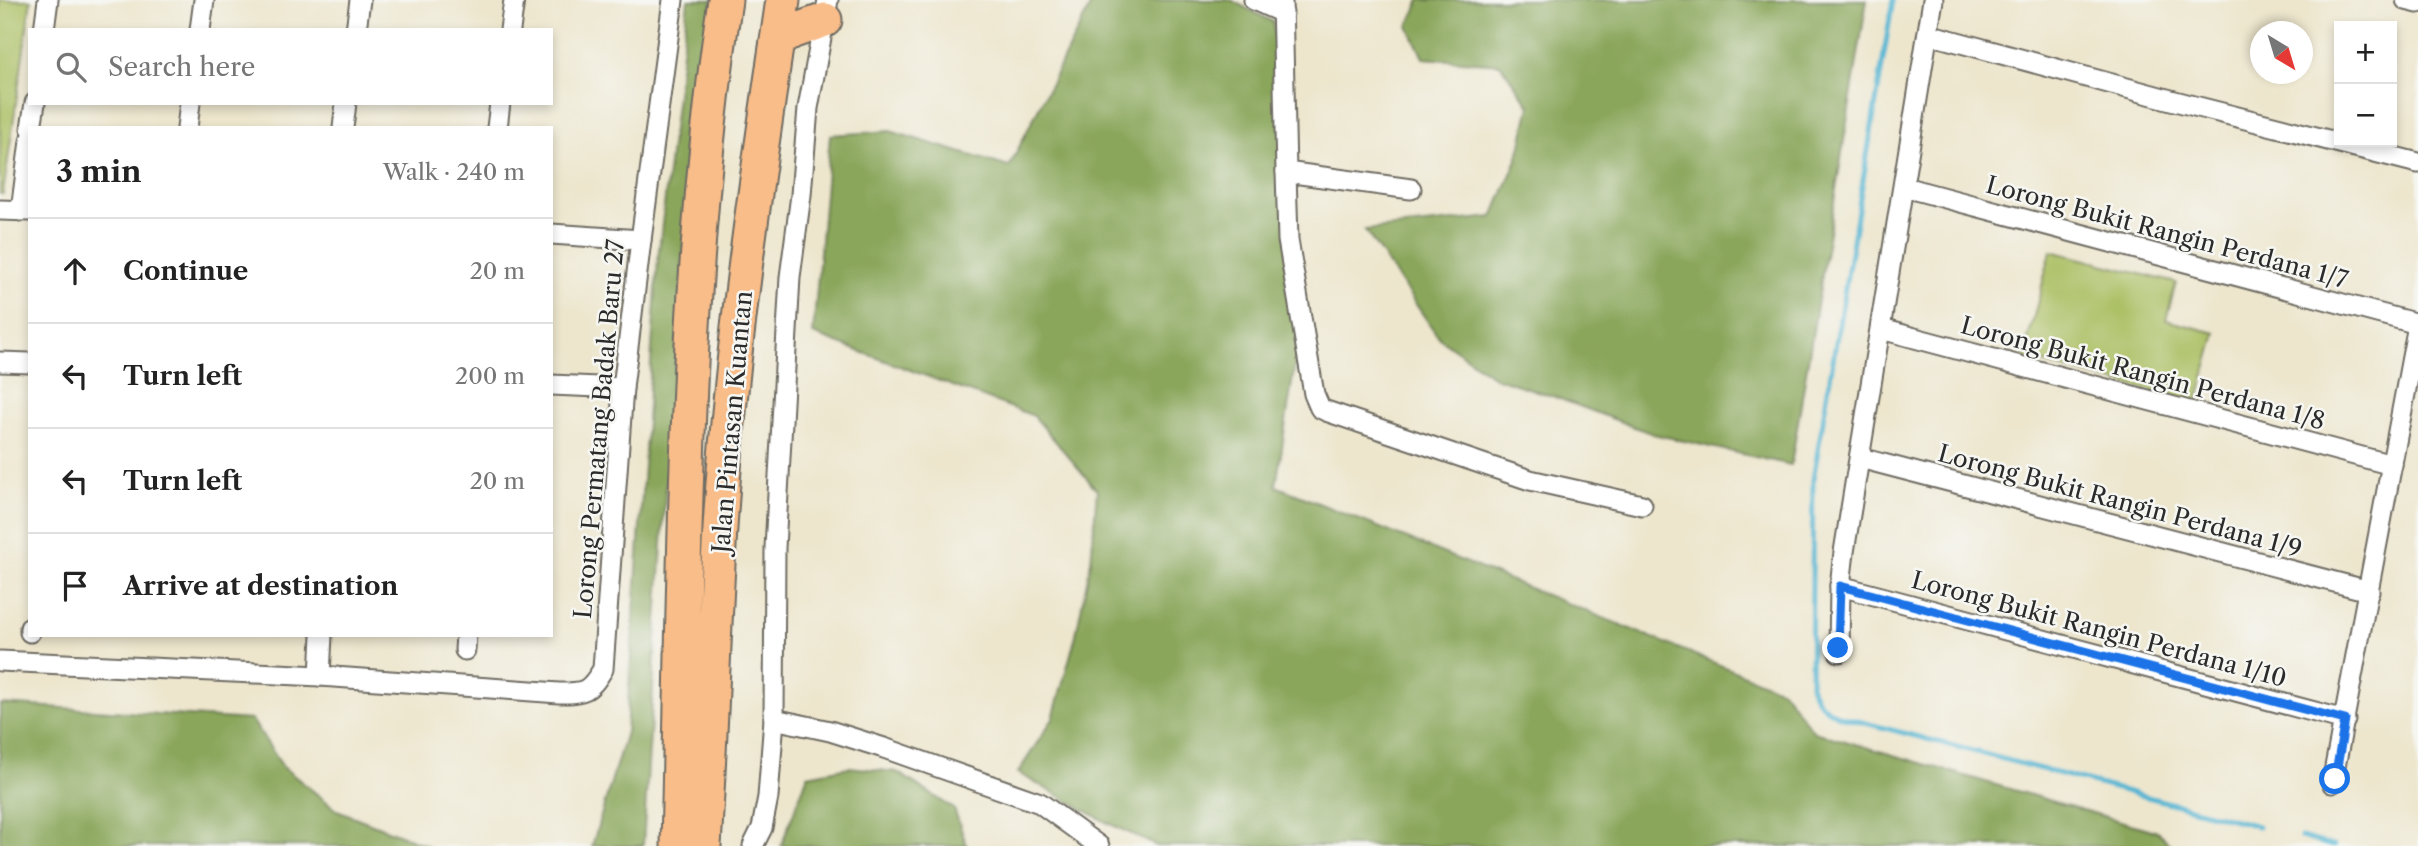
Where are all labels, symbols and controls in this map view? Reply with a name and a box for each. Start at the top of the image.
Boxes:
north arrow [2250,21,2313,84]
map controls [2334,21,2397,147]
button: + [2334,21,2397,84]
search box [28,28,553,105]
icon: search [52,48,90,86]
text: Search here [108,51,255,83]
button: − [2334,84,2397,147]
text: 3 min [56,153,142,190]
text: Walk · 240 m [383,158,525,186]
street label: Lorong Bukit Rangin Perdana 1/7 [1983,170,2351,294]
street label: Lorong Permatang Badak Baru 27 [568,238,630,620]
icon: ahead [56,252,94,290]
text: Continue [123,255,248,287]
text: 20 m [470,257,525,285]
street label: Jalan Pintasan Kuantan [706,290,758,558]
street label: Lorong Bukit Rangin Perdana 1/8 [1958,310,2328,436]
icon: left [56,357,94,395]
text: Turn left [123,360,242,392]
text: 200 m [455,362,525,390]
street label: Lorong Bukit Rangin Perdana 1/9 [1935,438,2305,564]
icon: left [56,462,94,500]
text: Turn left [123,465,242,497]
text: 20 m [470,467,525,495]
street label: Lorong Bukit Rangin Perdana 1/10 [1908,565,2290,693]
icon: arrive [56,567,94,605]
text: Arrive at destination [123,570,398,602]
route end [1822,632,1853,663]
route start [2319,763,2350,794]

